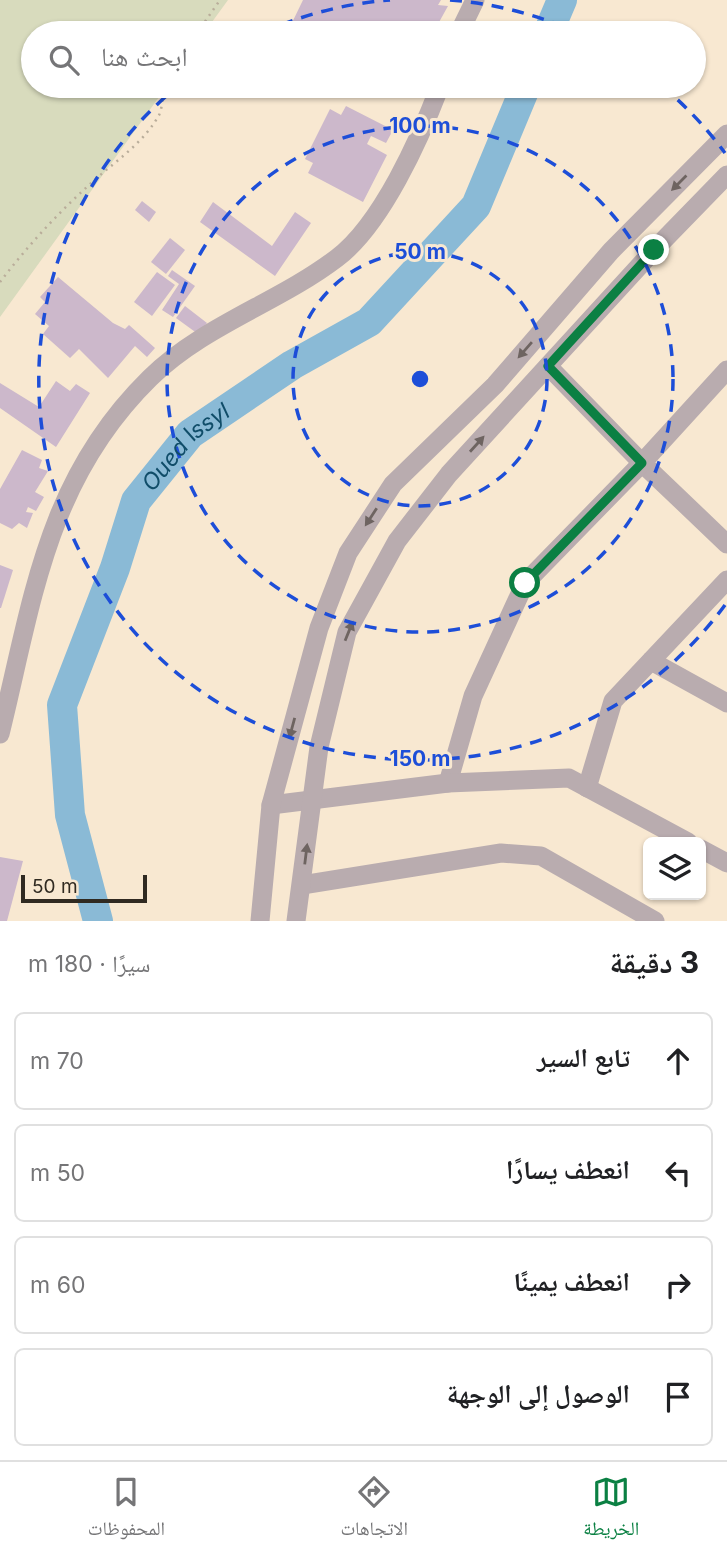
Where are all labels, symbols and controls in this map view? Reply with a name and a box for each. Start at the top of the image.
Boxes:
search box [21,21,706,98]
icon: search [45,41,83,79]
text: ابحث هنا [101,41,188,72]
text: 100 m [389,113,451,138]
one-way arrow [671,174,688,190]
route end [638,234,669,265]
text: 50 m [394,239,446,264]
one-way arrow [517,341,533,359]
centre of rings [408,367,432,391]
water label: Oued Issyl [136,397,235,497]
one-way arrow [469,435,485,453]
one-way arrow [365,507,378,527]
route start [509,567,540,598]
one-way arrow [343,621,355,641]
one-way arrow [286,718,297,740]
text: 150 m [390,746,450,771]
map controls [643,837,706,900]
button: layers [643,837,706,900]
one-way arrow [301,842,312,864]
scale bar [21,872,147,904]
text: 50 m [32,875,78,898]
text: 3 دقيقة [610,944,699,980]
text: سيرًا · 180 m [28,950,150,978]
text: تابع السير [537,1042,630,1073]
icon: ahead [659,1042,697,1080]
text: 70 m [30,1047,84,1075]
text: انعطف يسارًا [506,1154,630,1185]
icon: left [659,1154,697,1192]
text: 50 m [30,1159,85,1187]
text: انعطف يمينًا [514,1266,630,1297]
icon: right [659,1266,697,1304]
text: 60 m [30,1271,85,1299]
text: الوصول إلى الوجهة [447,1378,630,1409]
icon: arrive [659,1378,697,1416]
tab: المحفوظات [88,1473,165,1547]
tab: الاتجاهات [340,1473,408,1547]
tab: الخريطة [583,1473,639,1547]

